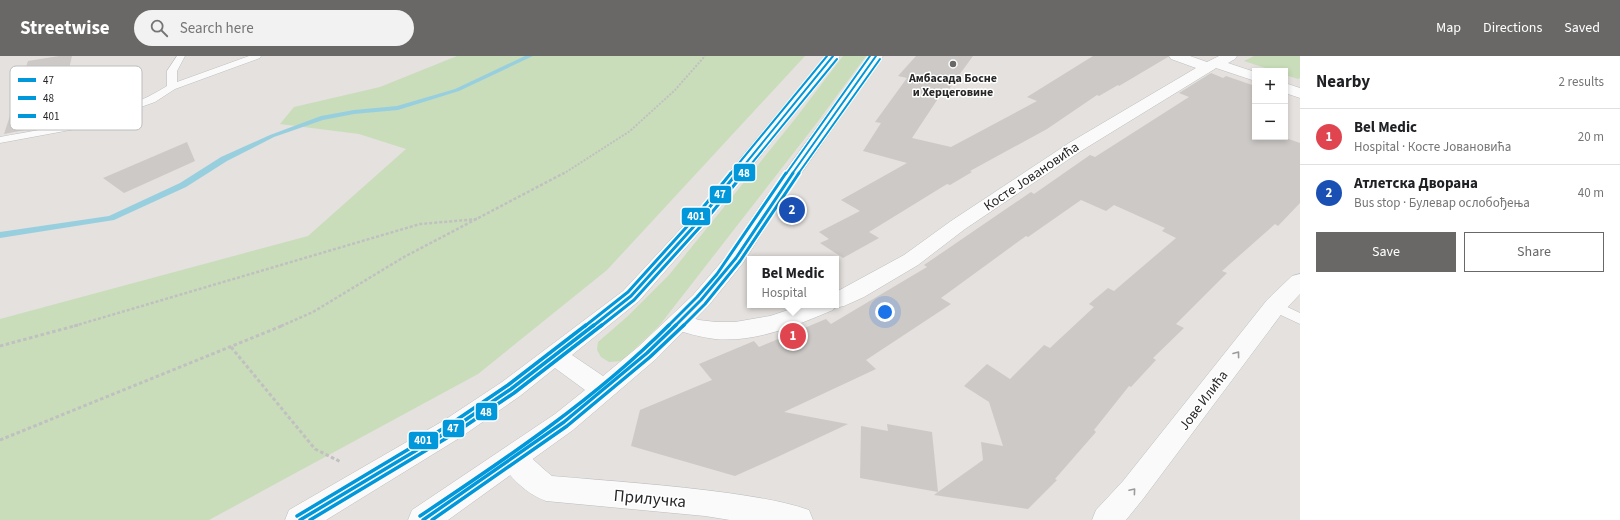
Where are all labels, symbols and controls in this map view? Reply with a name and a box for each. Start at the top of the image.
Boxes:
search box [134,10,414,46]
text: Streetwise [20,15,110,42]
icon: search [148,17,170,39]
text: Search here [180,18,254,39]
text: Map [1436,18,1461,38]
text: Directions [1483,18,1542,38]
text: Saved [1564,18,1600,38]
marker: Амбасада Босне и Херцеговине [948,59,958,69]
legend [10,66,142,130]
map controls [1252,68,1288,140]
button: + [1252,68,1288,104]
place label: Амбасада Босне и Херцеговине [908,70,997,101]
text: Nearby [1316,70,1370,94]
text: 47 [43,73,54,88]
text: 2 results [1559,73,1604,91]
text: 48 [43,91,54,106]
button: − [1252,104,1288,140]
text: 401 [43,109,59,124]
text: Bel Medic [1354,117,1417,138]
text: 1 [1326,128,1332,146]
text: 20 m [1578,128,1604,146]
street label: Косте Јовановића [980,137,1083,216]
text: Hospital · Косте Јовановића [1354,138,1511,156]
line badge: 48 [733,163,756,182]
text: 48 [738,166,750,181]
text: Атлетска Дворана [1354,173,1478,194]
text: 2 [1326,184,1332,202]
text: 40 m [1578,184,1604,202]
line badge: 47 [709,185,732,204]
text: 47 [714,187,726,202]
text: Bus stop · Булевар ослобођења [1354,194,1530,212]
pin: 2 [779,195,805,225]
line badge: 401 [681,207,711,226]
text: 401 [687,209,705,224]
button: Save [1316,232,1456,272]
button: Share [1464,232,1604,272]
popup [747,256,839,308]
text: Bel Medic [761,263,825,284]
text: Hospital [761,284,807,302]
your location [875,302,895,322]
pin: 1 [780,321,806,351]
one-way arrow [1233,352,1240,359]
street label: Јове Илића [1175,367,1233,435]
line badge: 48 [475,402,498,421]
text: 48 [480,405,492,420]
line badge: 47 [442,419,465,438]
text: 47 [447,421,459,436]
line badge: 401 [408,431,439,450]
text: 401 [414,433,432,448]
street label: Прилучка [613,484,687,514]
one-way arrow [1128,488,1135,495]

